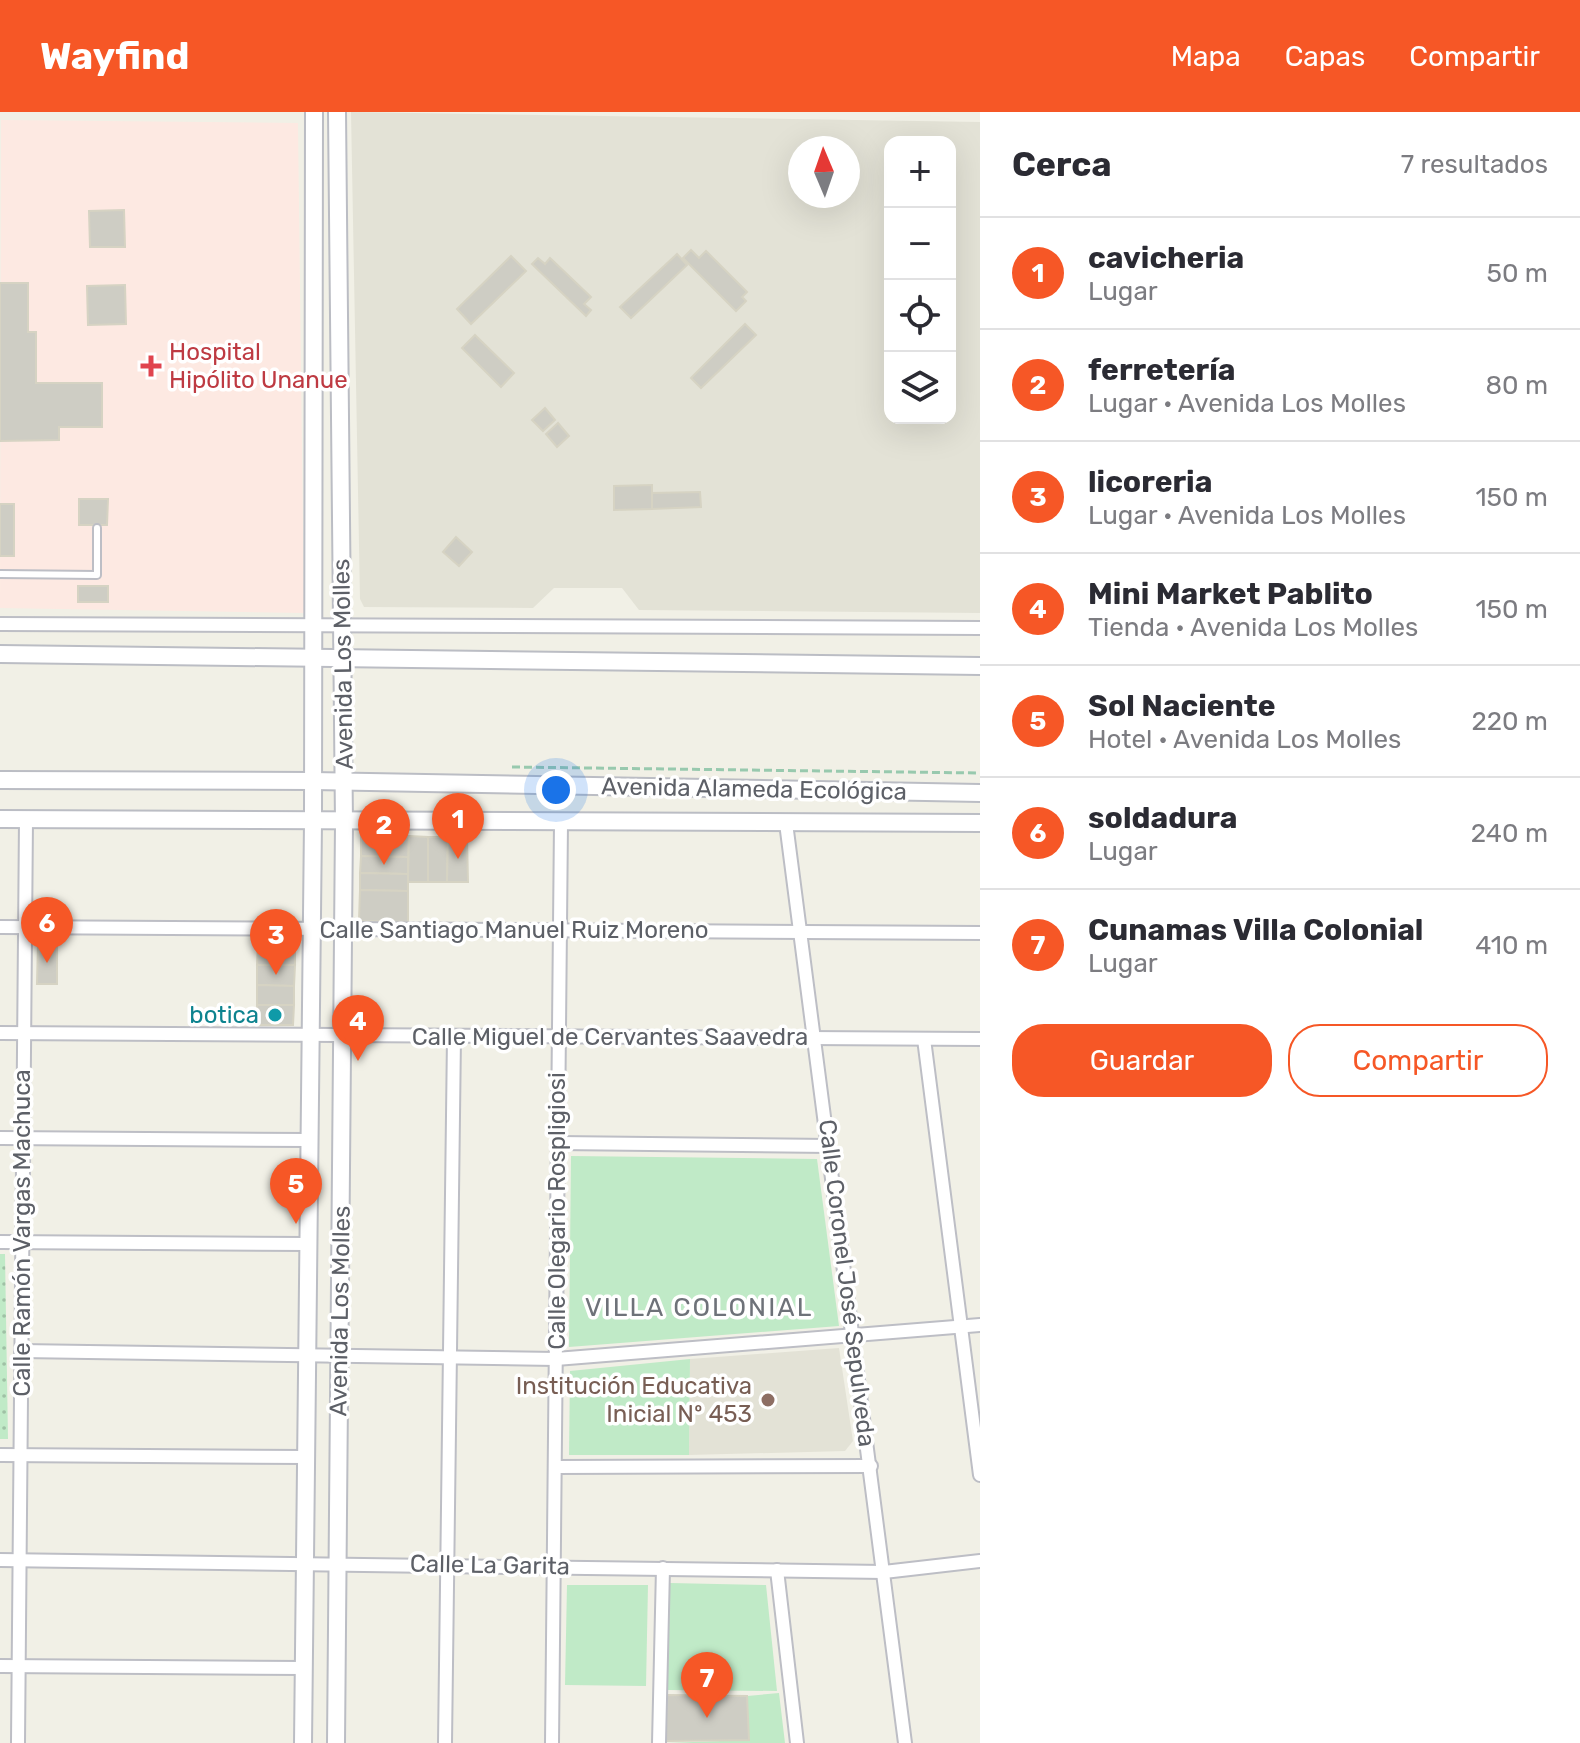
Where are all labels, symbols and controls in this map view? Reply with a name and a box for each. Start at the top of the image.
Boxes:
text: Wayfind [40,33,189,79]
text: Mapa [1171,40,1241,73]
text: Capas [1285,40,1365,73]
text: Compartir [1409,40,1540,73]
north arrow [788,136,860,208]
map controls [884,136,956,424]
button: + [884,136,956,208]
text: Cerca [1012,144,1111,185]
text: 7 resultados [1401,149,1548,180]
button: − [884,208,956,280]
text: cavicheria [1088,240,1244,276]
text: 1 [1032,258,1044,289]
text: 50 m [1487,258,1548,289]
text: Lugar [1088,276,1158,307]
button: locate [884,280,956,352]
place label: Hospital Hipólito Unanue [169,338,348,394]
button: layers [884,352,956,424]
text: ferretería [1088,352,1236,388]
marker: Hospital Hipólito Unanue [140,355,162,377]
text: 2 [1030,370,1046,401]
text: 80 m [1485,370,1548,401]
text: Lugar · Avenida Los Molles [1088,388,1406,419]
text: licoreria [1088,464,1212,500]
text: 3 [1029,482,1047,513]
text: 150 m [1475,482,1548,513]
text: Lugar · Avenida Los Molles [1088,500,1406,531]
street label: Avenida Los Molles [327,558,359,770]
text: Mini Market Pablito [1088,576,1373,612]
text: 4 [1029,594,1047,625]
text: 150 m [1475,594,1548,625]
text: Tienda · Avenida Los Molles [1088,612,1418,643]
text: Sol Naciente [1088,688,1276,724]
text: 5 [1030,706,1046,737]
text: 220 m [1471,706,1548,737]
text: Hotel · Avenida Los Molles [1088,724,1401,755]
your location [536,770,576,810]
street label: Avenida Alameda Ecológica [601,772,907,806]
pin: 1 [432,793,484,859]
pin: 2 [358,799,410,865]
text: soldadura [1088,800,1237,836]
text: 6 [1030,818,1046,849]
text: 240 m [1471,818,1548,849]
text: Lugar [1088,836,1158,867]
pin: 6 [21,897,73,963]
pin: 3 [250,909,302,975]
text: Cunamas Villa Colonial [1088,912,1423,948]
street label: Calle Santiago Manuel Ruiz Moreno [319,916,709,944]
text: 7 [1031,930,1045,961]
text: 410 m [1475,930,1548,961]
text: Lugar [1088,948,1158,979]
pin: 4 [332,995,384,1061]
place label: botica [189,1001,259,1029]
marker: botica [266,1006,284,1024]
street label: Calle Miguel de Cervantes Saavedra [412,1023,808,1051]
button: Guardar [1012,1024,1272,1097]
button: Compartir [1288,1024,1548,1097]
street label: Calle Ramón Vargas Machuca [8,1069,36,1397]
street label: Calle Olegario Rospligiosi [543,1072,571,1350]
street label: Calle Coronel José Sepulveda [813,1118,881,1448]
pin: 5 [270,1158,322,1224]
street label: Avenida Los Molles [324,1205,356,1417]
district label: VILLA COLONIAL [585,1292,813,1323]
place label: Institución Educativa Inicial Nº 453 [516,1372,752,1428]
marker: Institución Educativa Inicial Nº 453 [759,1391,777,1409]
street label: Calle La Garita [410,1550,570,1580]
pin: 7 [681,1652,733,1718]

